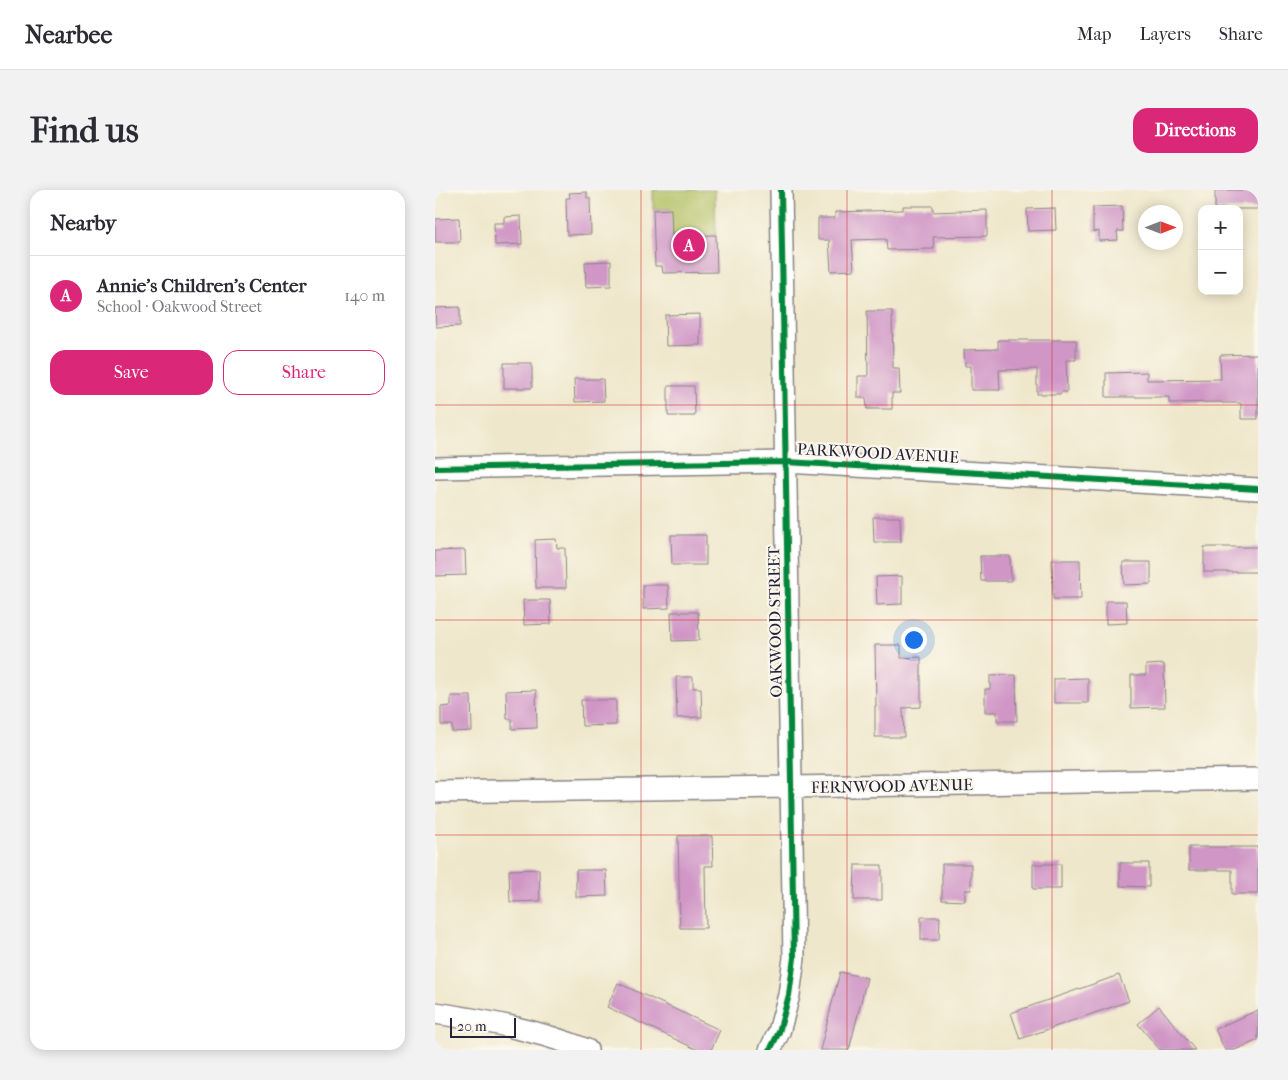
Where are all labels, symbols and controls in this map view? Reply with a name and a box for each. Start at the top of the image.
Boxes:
text: Nearbee [25,21,112,49]
text: Map [1077,24,1111,45]
text: Layers [1139,24,1191,45]
text: Share [1219,24,1263,45]
button: Directions [1133,108,1258,153]
text: Find us [30,110,139,151]
north arrow [1138,205,1183,250]
map controls [1198,205,1243,295]
button: + [1198,205,1243,250]
text: Nearby [50,211,116,235]
pin: A [673,226,705,264]
button: − [1198,250,1243,295]
text: Annie's Children's Center [97,275,306,297]
text: A [61,286,71,305]
text: 140 m [344,286,385,305]
text: School · Oakwood Street [97,297,262,316]
button: Save [50,350,213,395]
button: Share [223,350,385,395]
street label: PARKWOOD AVENUE [796,439,960,467]
street label: OAKWOOD STREET [764,546,786,698]
your location [901,627,927,653]
street label: FERNWOOD AVENUE [811,775,973,797]
scale bar [450,1015,516,1038]
text: 20 m [457,1018,487,1035]

